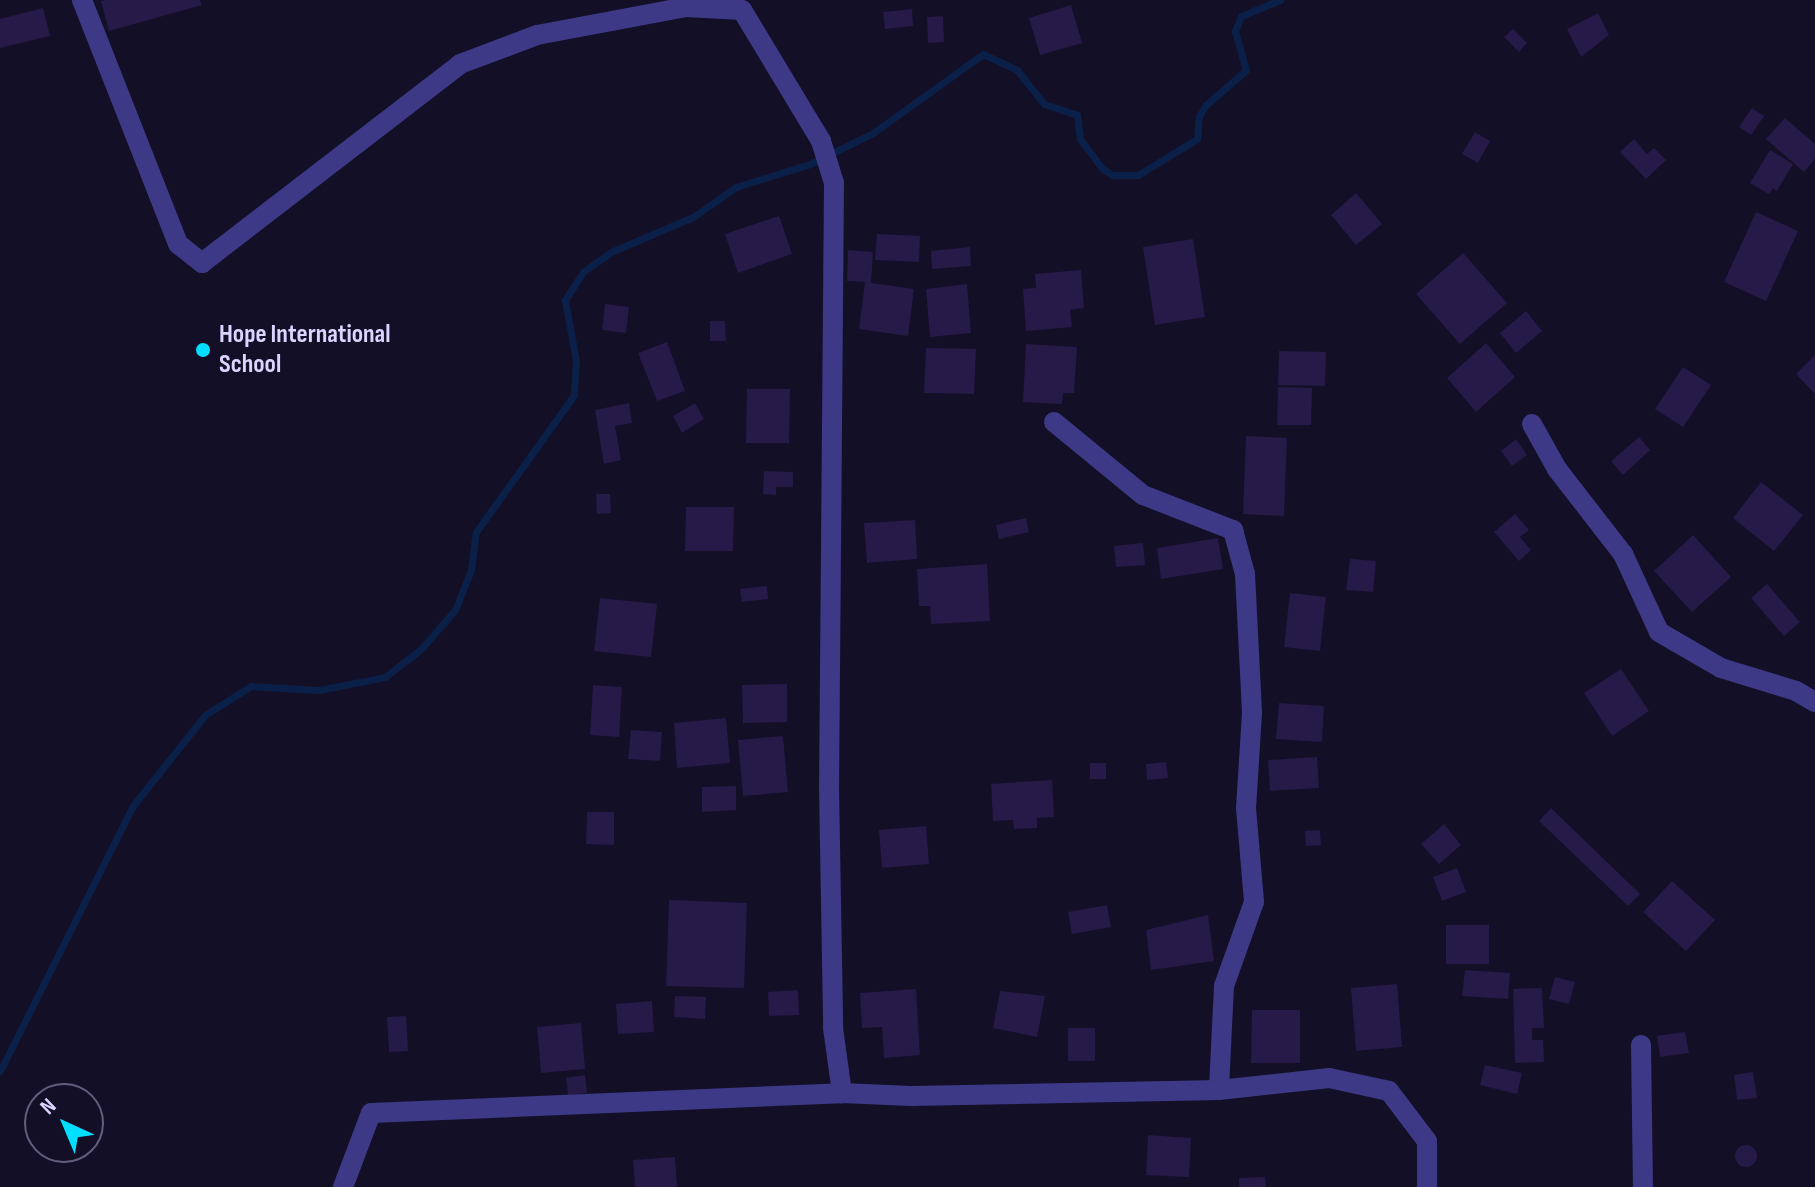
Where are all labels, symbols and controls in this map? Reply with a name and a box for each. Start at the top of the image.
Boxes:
place label: Hope International School [219,319,391,380]
marker: Hope International School [194,341,212,359]
north arrow [24,1083,104,1163]
text: N [35,1093,62,1121]

